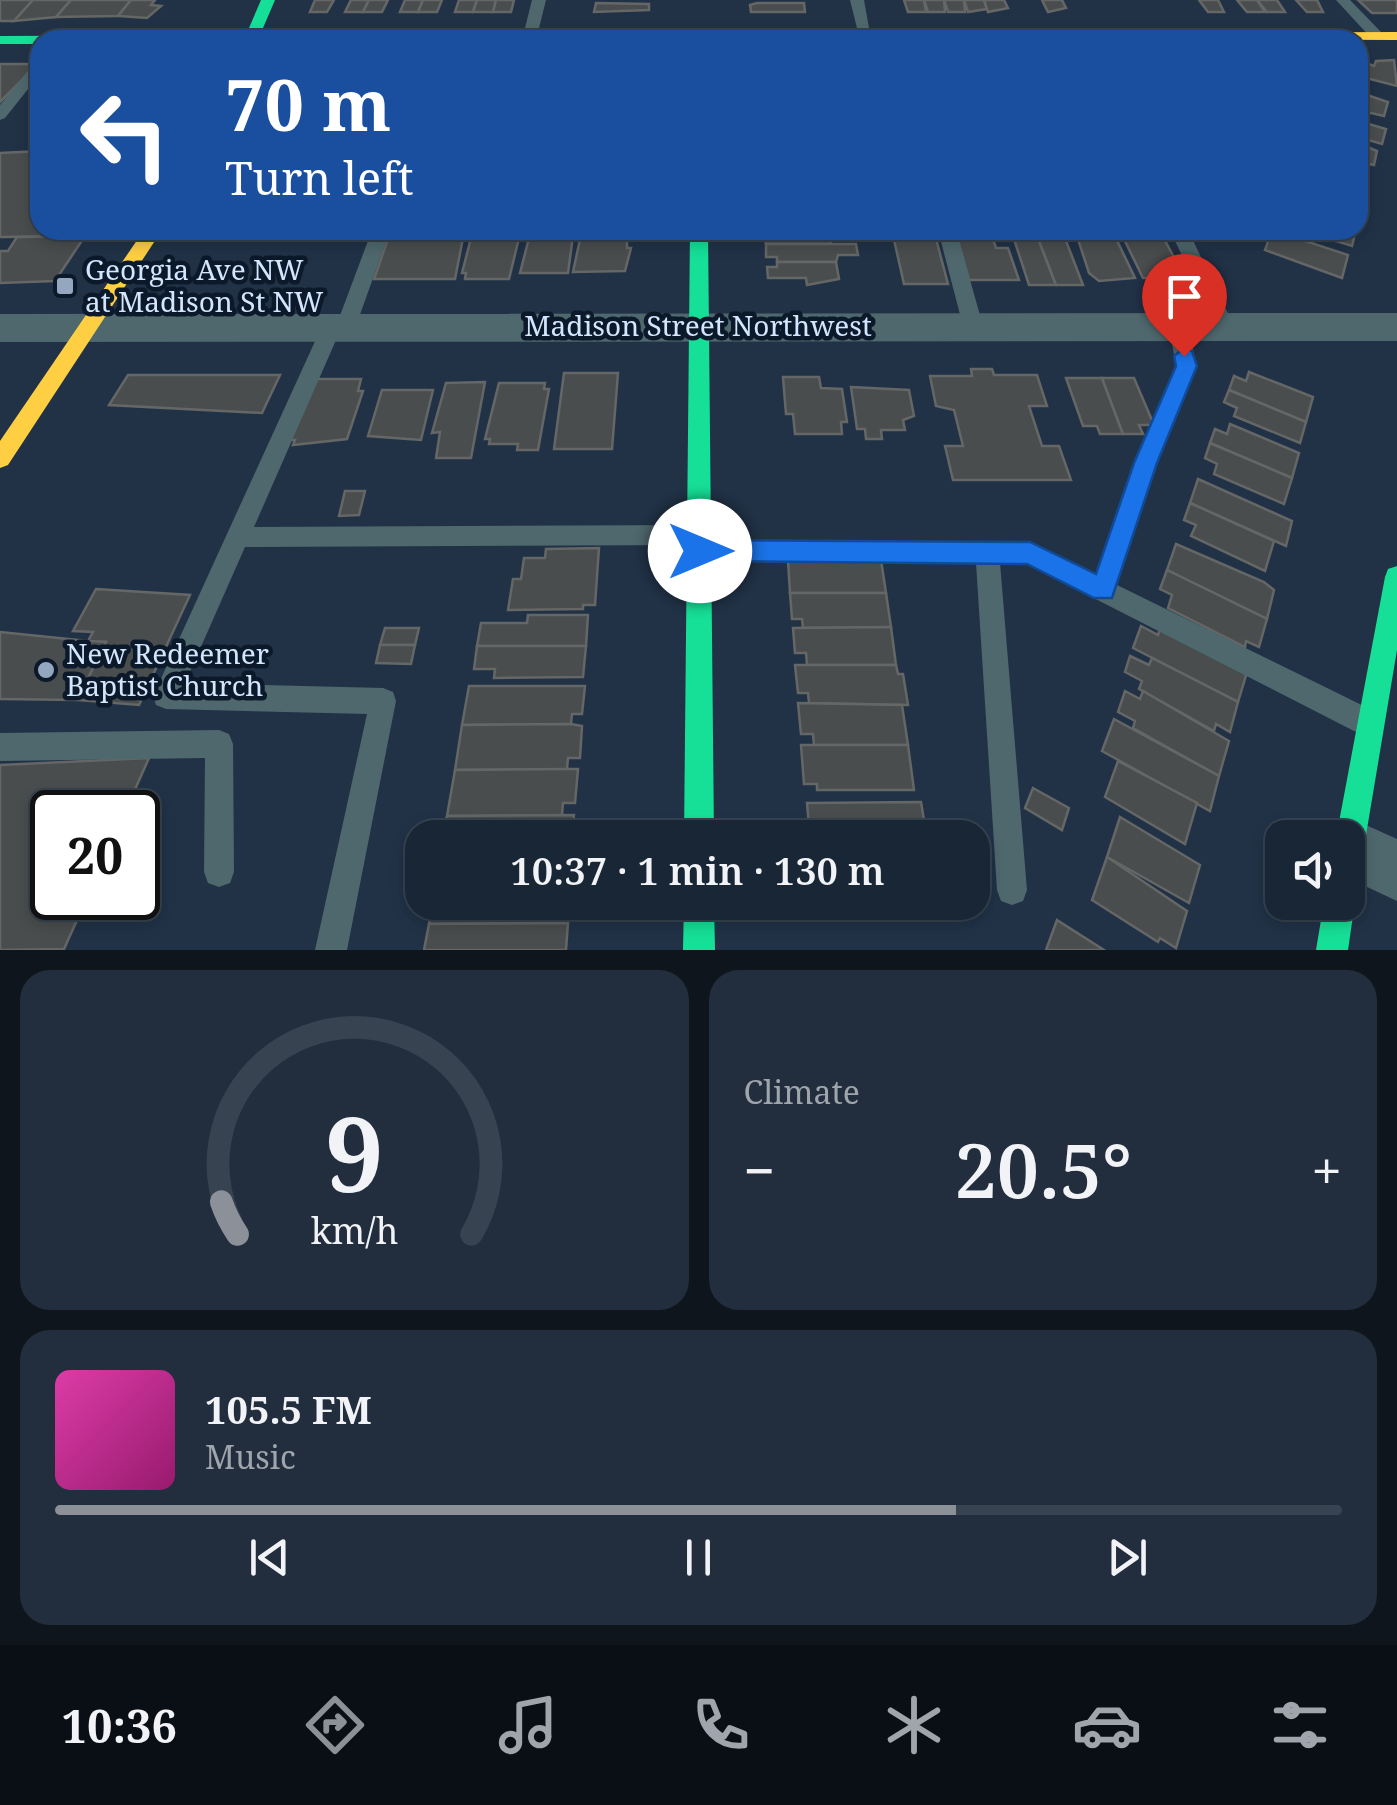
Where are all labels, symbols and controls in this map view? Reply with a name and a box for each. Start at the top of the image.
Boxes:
text: 70 m [225,56,391,152]
icon: left [60,70,190,200]
text: Turn left [225,147,414,208]
place label: Georgia Ave NW at Madison St NW [85,250,324,320]
pin [1142,254,1227,357]
icon: arrive [1157,269,1212,324]
marker: Georgia Ave NW at Madison St NW [54,275,76,297]
street label: Madison Street Northwest [524,306,872,344]
position arrow [648,499,752,603]
place label: New Redeemer Baptist Church [66,634,269,704]
marker: New Redeemer Baptist Church [35,659,57,681]
speed limit sign: 20 [30,790,160,920]
map controls [1265,820,1365,920]
button: sound [1265,820,1365,920]
text: 10:37 · 1 min · 130 m [510,844,885,896]
text: Climate [744,1070,860,1113]
text: 9 [325,1081,384,1222]
text: 20.5° [955,1118,1132,1220]
text: − [744,1132,775,1207]
text: + [1311,1132,1342,1207]
text: km/h [310,1206,398,1254]
text: 105.5 FM [205,1383,372,1435]
text: Music [205,1435,296,1478]
icon: previous [242,1530,297,1585]
icon: pause [671,1530,726,1585]
icon: next [1100,1530,1155,1585]
icon: directions [300,1690,370,1760]
icon: music [493,1690,563,1760]
icon: phone [686,1690,756,1760]
icon: climate [879,1690,949,1760]
icon: car [1072,1690,1142,1760]
icon: filters [1265,1690,1335,1760]
text: 10:36 [62,1695,177,1756]

